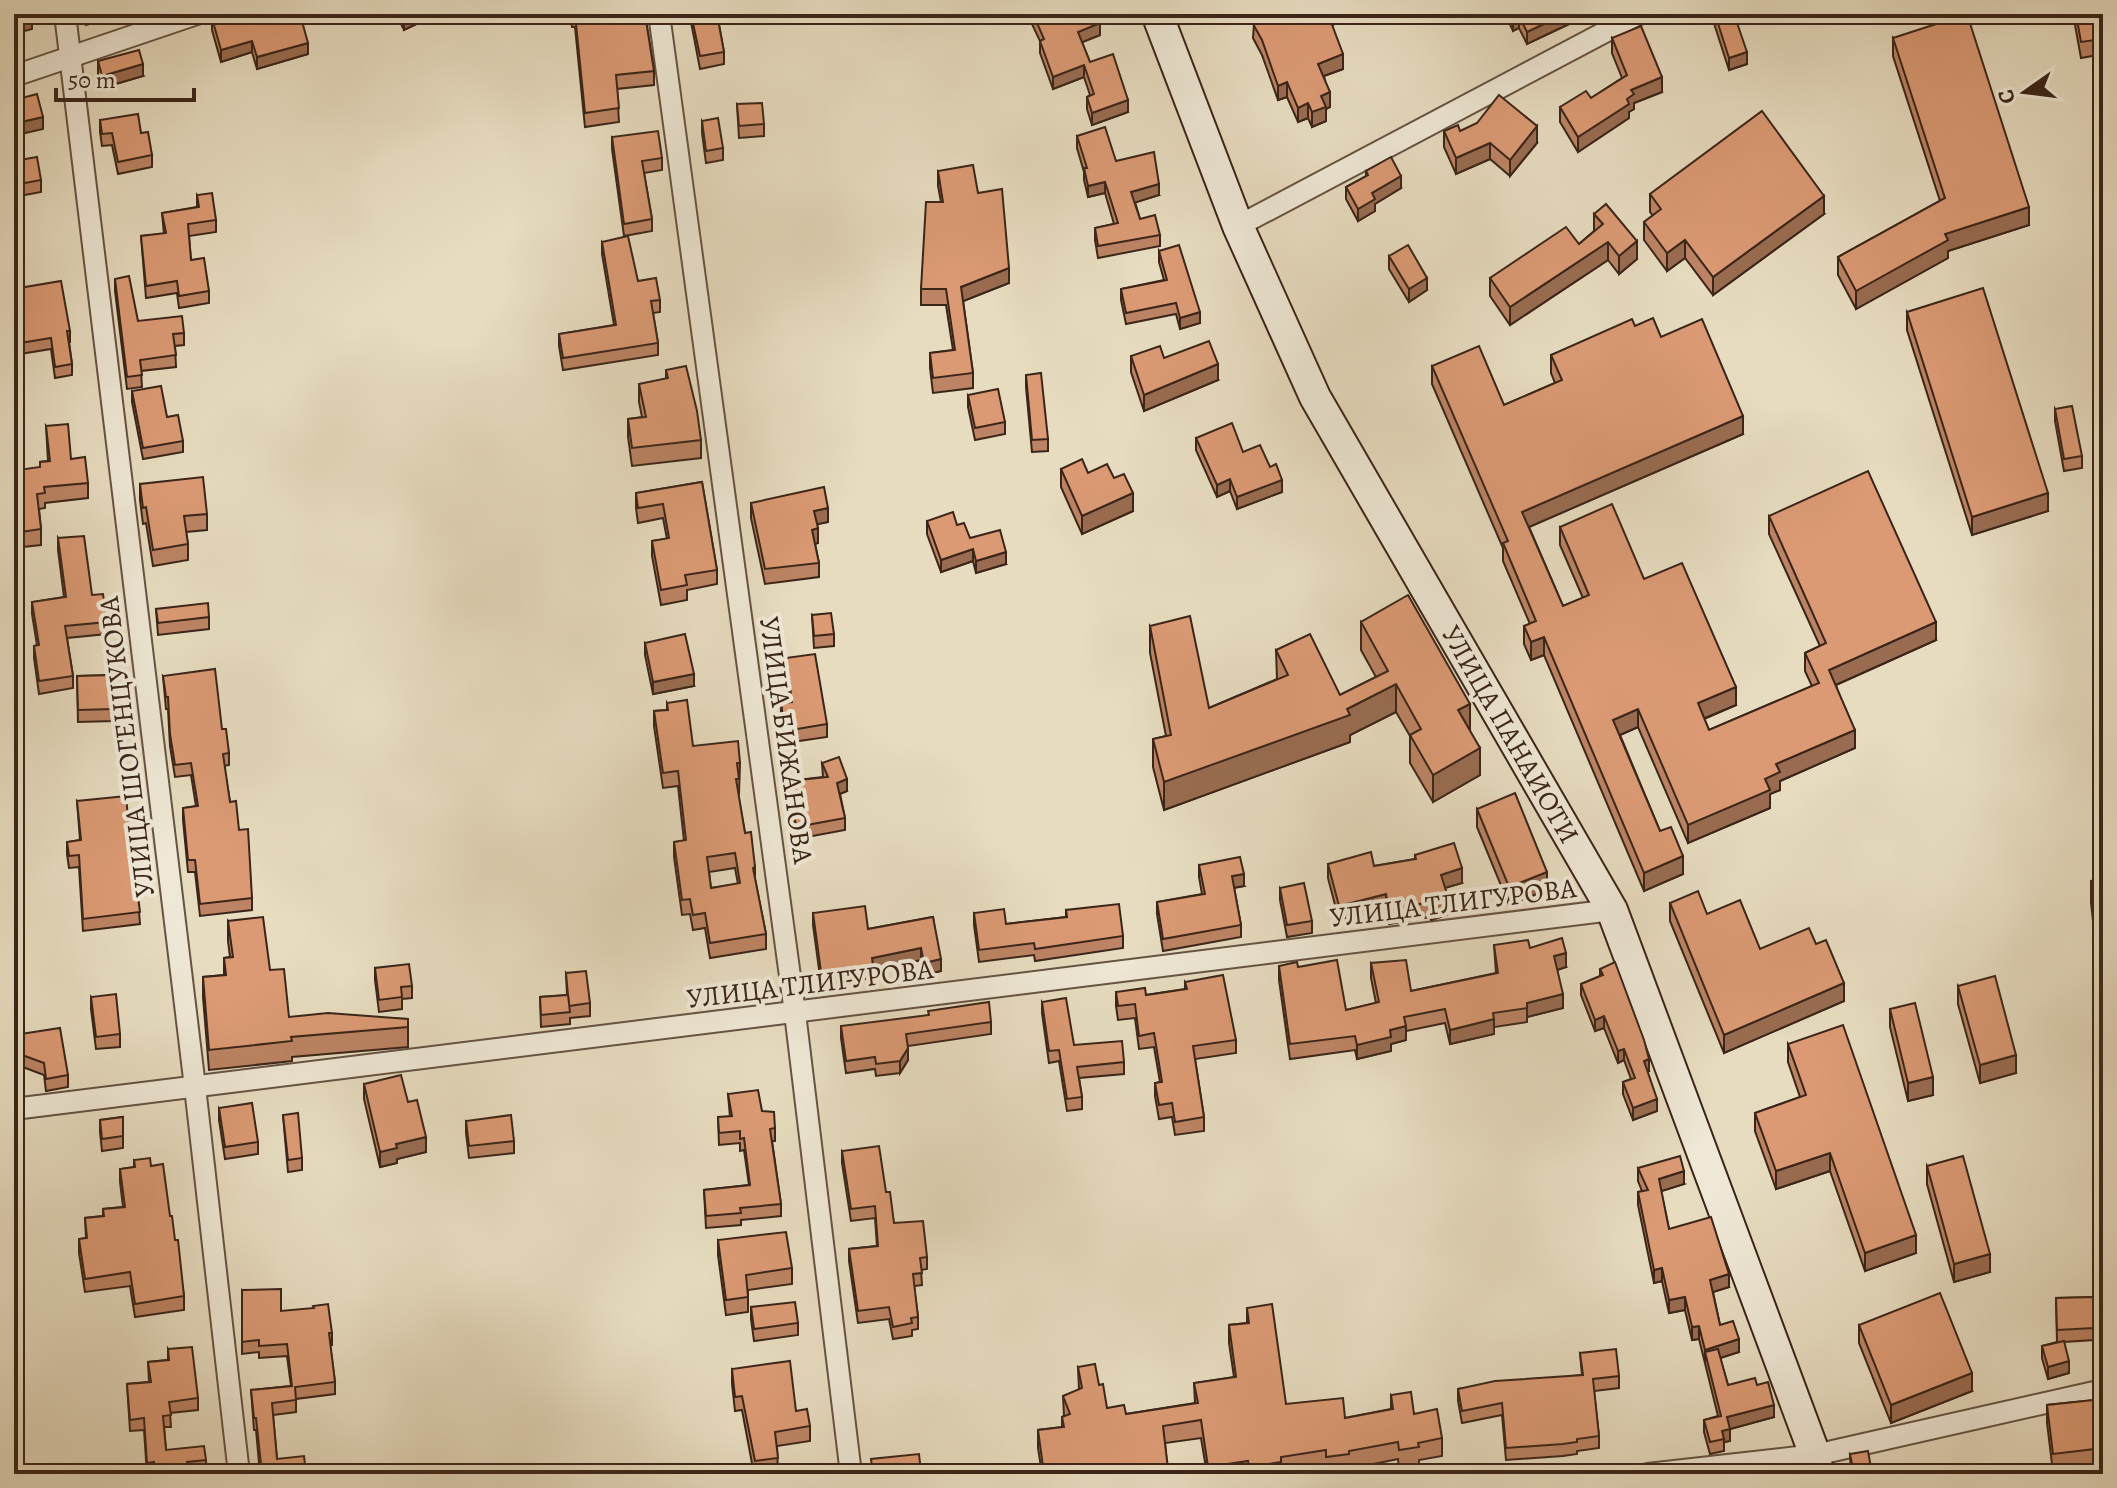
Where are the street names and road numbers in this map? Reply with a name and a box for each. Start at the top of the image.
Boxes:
street label: УЛИЦА ШОГЕНЦУКОВА [90,594,164,899]
street label: УЛИЦА БИЖАНОВА [750,614,822,867]
street label: УЛИЦА ПАНАИОТИ [1432,619,1588,850]
street label: УЛИЦА ТЛИГУРОВА [1328,869,1579,937]
street label: УЛИЦА ТЛИГУРОВА [685,950,936,1018]

